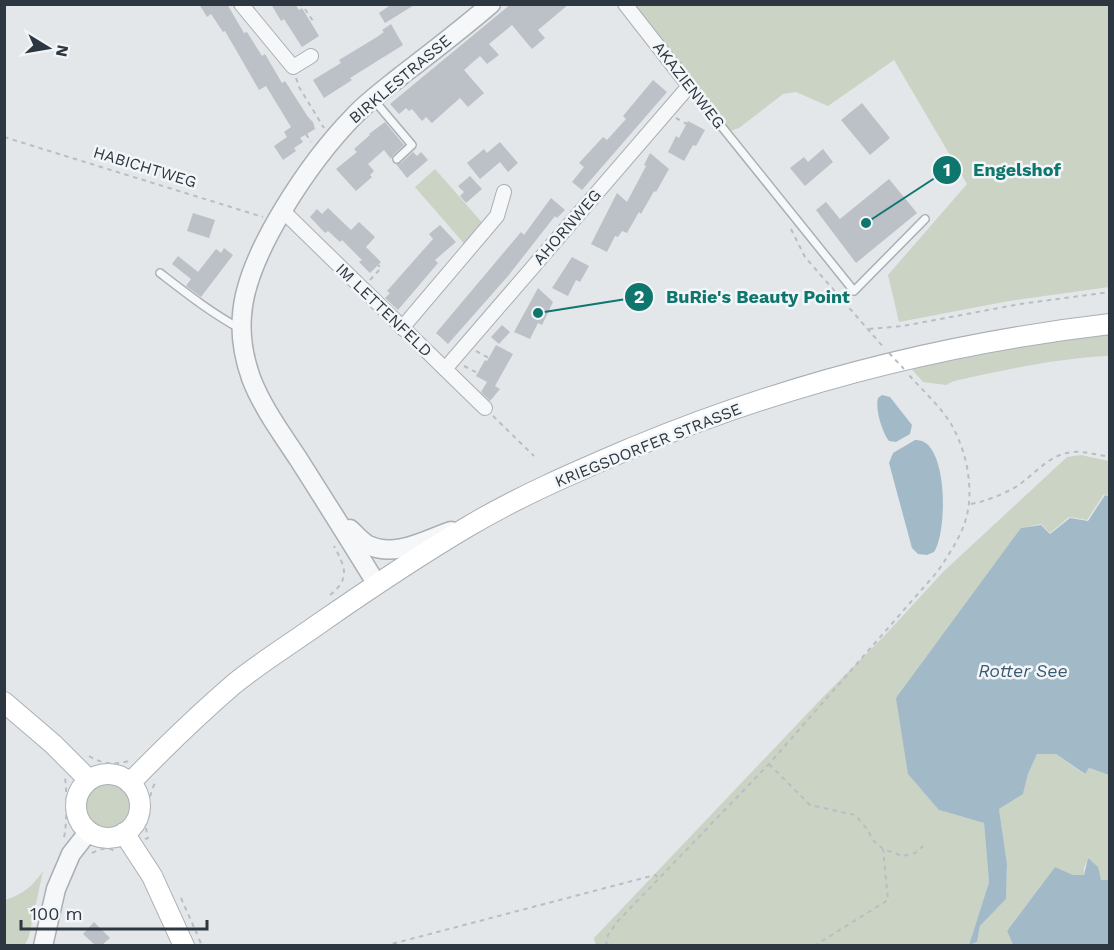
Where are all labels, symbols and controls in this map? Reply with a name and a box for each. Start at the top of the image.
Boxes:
north arrow [18,18,78,78]
street label: BIRKLESTRASSE [345,31,455,127]
street label: AKAZIENWEG [649,38,729,132]
text: N [52,43,73,58]
street label: HABICHTWEG [91,142,199,192]
callout: Engelshof [932,152,1073,188]
text: 1 [943,159,951,180]
text: Engelshof [973,159,1061,180]
street label: AHORNWEG [529,185,605,269]
street label: IM LETTENFELD [332,259,436,361]
callout: BuRie's Beauty Point [624,279,862,315]
text: 2 [634,286,644,307]
text: BuRie's Beauty Point [666,286,850,307]
street label: KRIEGSDORFER STRASSE [552,399,744,491]
water label: Rotter See [978,660,1068,681]
scale bar [21,893,207,931]
text: 100 m [30,903,83,924]

